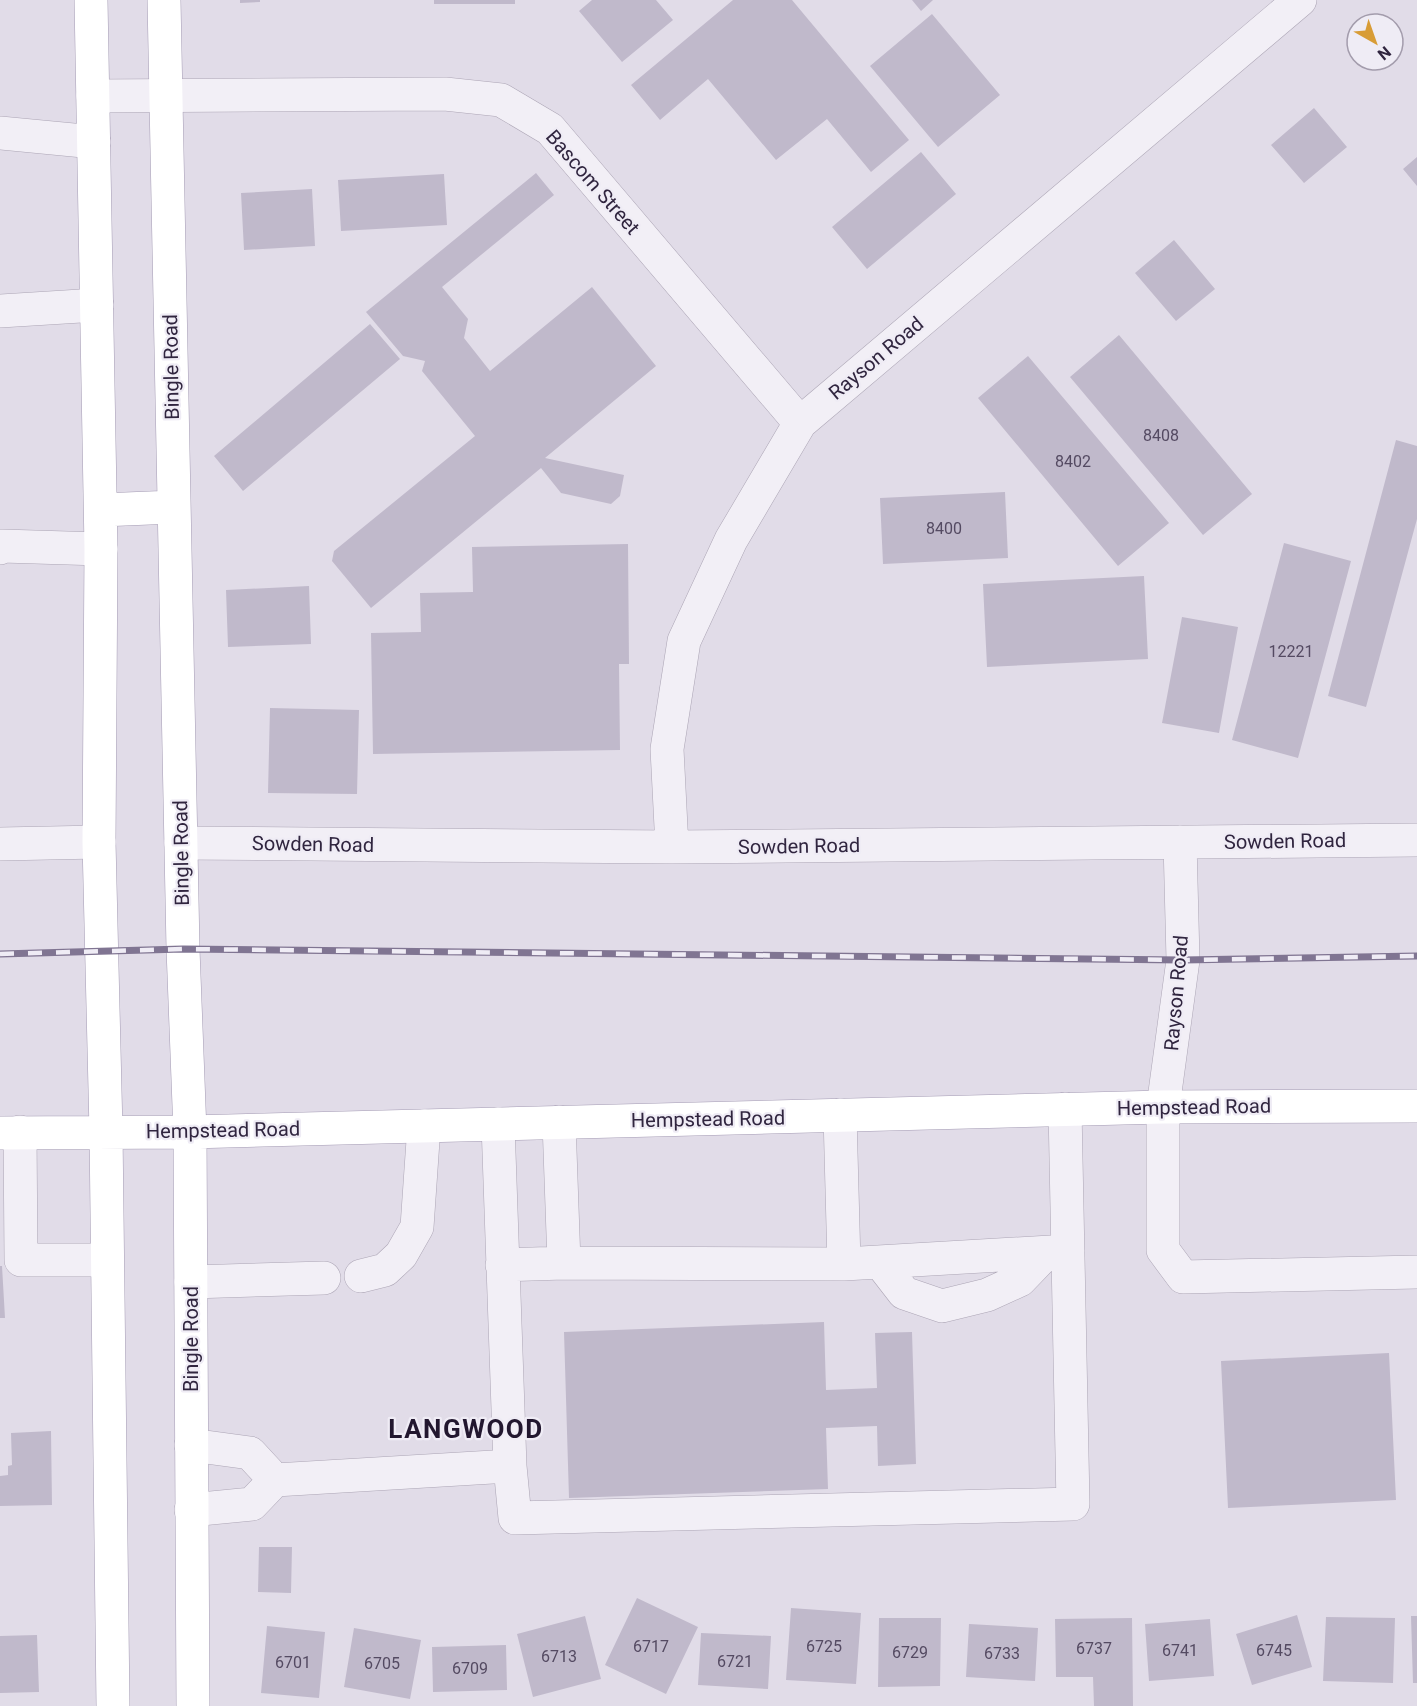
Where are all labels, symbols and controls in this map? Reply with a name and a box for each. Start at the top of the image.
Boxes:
north arrow [1345,12,1405,72]
text: N [1374,42,1395,64]
street label: Bascom Street [541,125,645,239]
street label: Rayson Road [824,311,928,405]
street label: Bingle Road [158,314,184,420]
house number: 8408 [1143,426,1179,445]
house number: 8402 [1055,452,1091,471]
house number: 8400 [926,519,962,538]
house number: 12221 [1269,642,1313,661]
street label: Bingle Road [168,800,194,906]
street label: Sowden Road [1224,828,1346,854]
street label: Sowden Road [252,831,374,857]
street label: Sowden Road [738,833,860,859]
street label: Rayson Road [1159,934,1193,1052]
street label: Hempstead Road [1117,1094,1271,1120]
street label: Hempstead Road [631,1106,785,1132]
street label: Hempstead Road [146,1117,300,1143]
street label: Bingle Road [179,1286,203,1392]
district label: LANGWOOD [388,1414,544,1444]
house number: 6717 [633,1637,669,1656]
house number: 6725 [806,1637,842,1656]
house number: 6737 [1076,1639,1112,1658]
house number: 6741 [1162,1641,1198,1660]
house number: 6745 [1256,1641,1292,1660]
house number: 6729 [892,1643,928,1662]
house number: 6733 [984,1644,1020,1663]
house number: 6713 [541,1647,577,1666]
house number: 6721 [717,1652,753,1671]
house number: 6701 [275,1653,311,1672]
house number: 6705 [364,1654,400,1673]
house number: 6709 [452,1659,488,1678]

